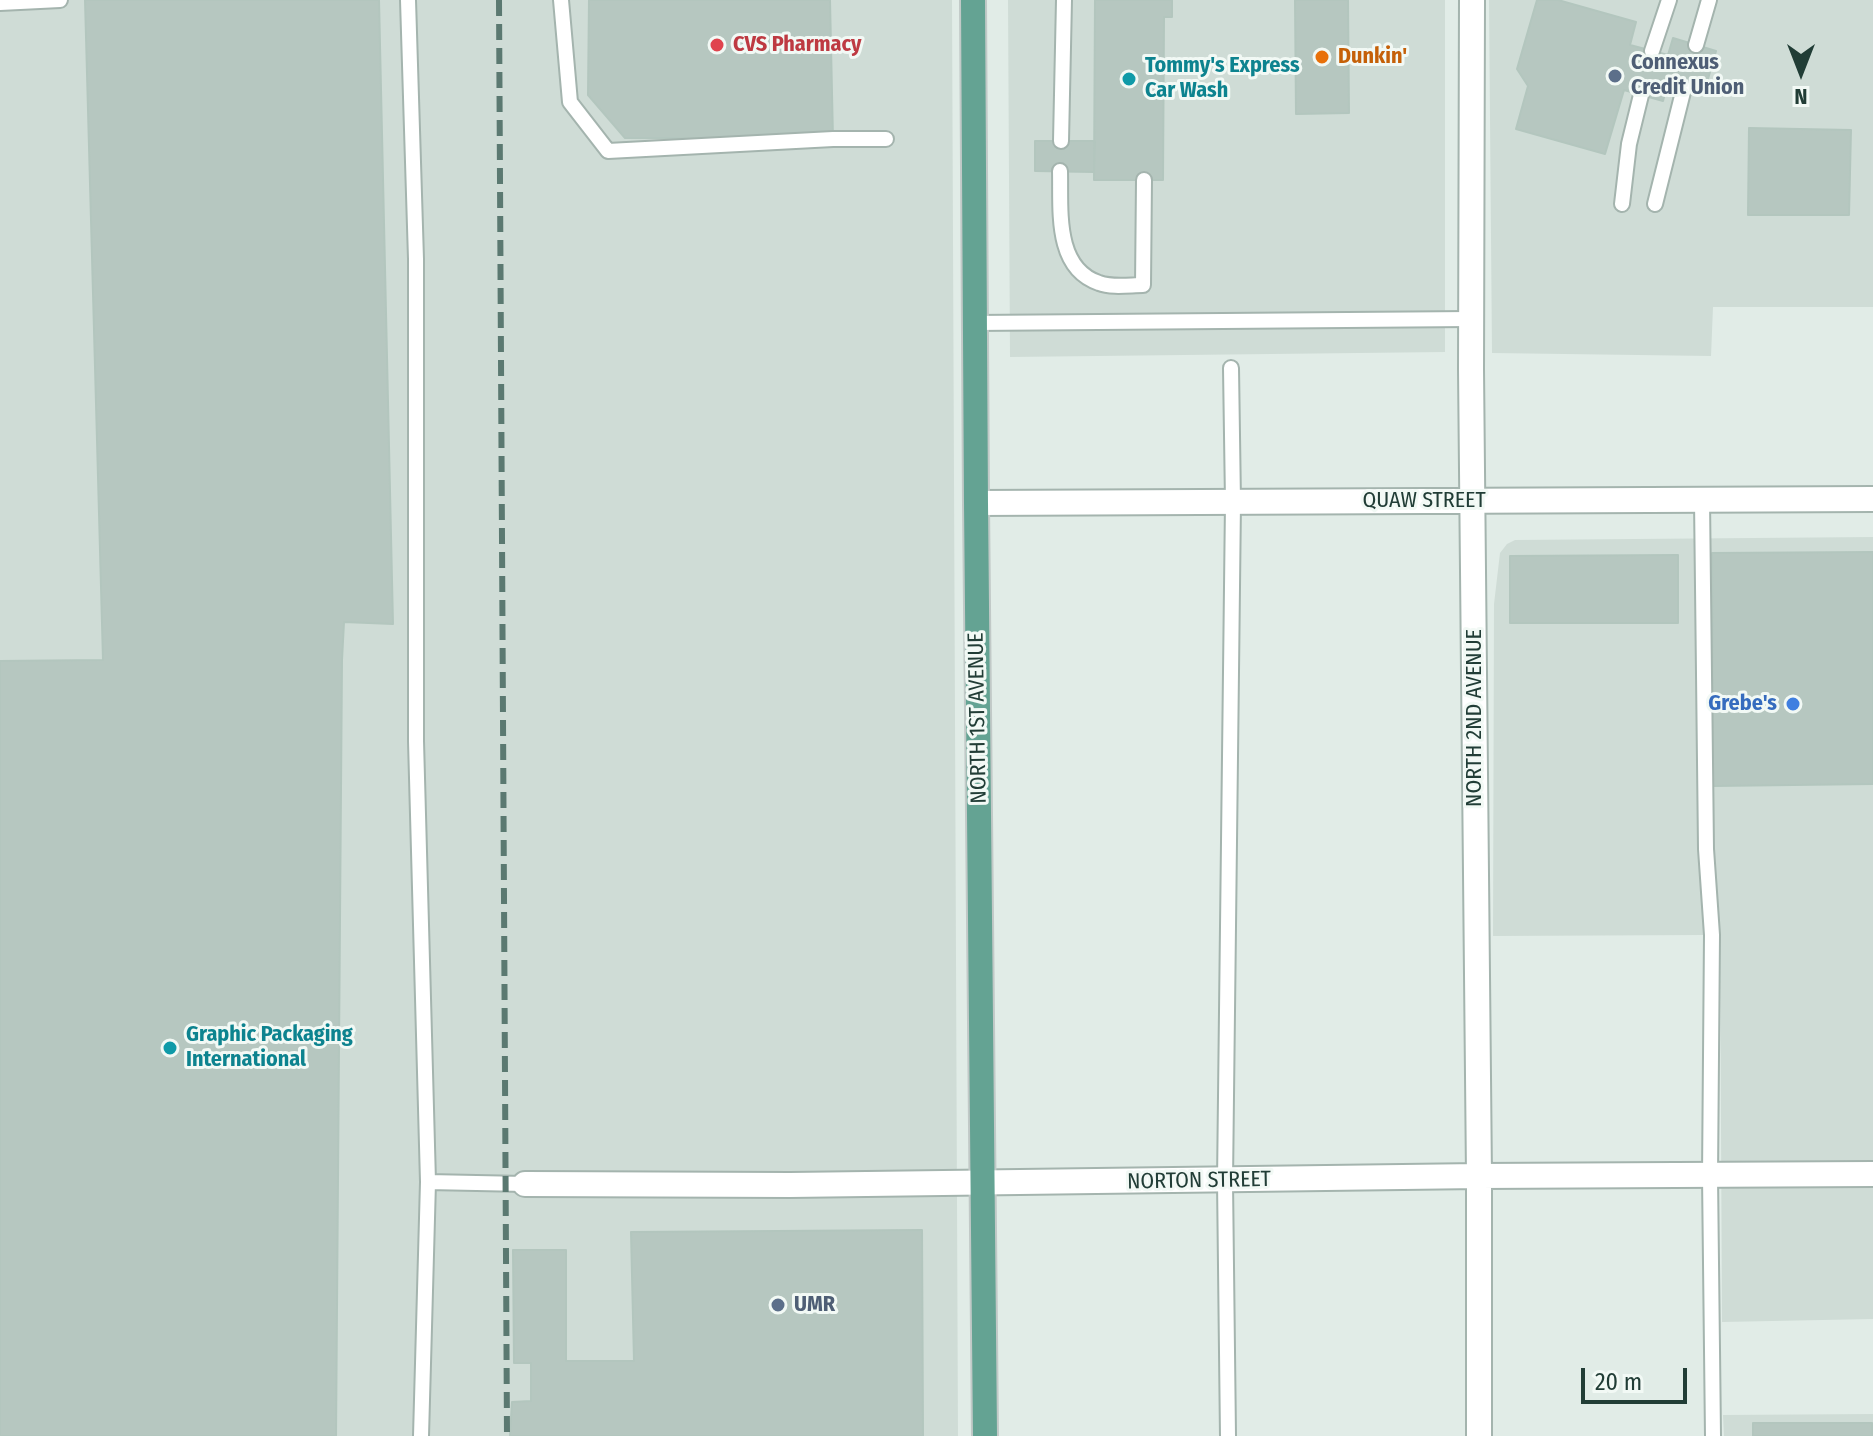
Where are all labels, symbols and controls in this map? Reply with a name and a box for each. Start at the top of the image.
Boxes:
place label: CVS Pharmacy [733,32,862,58]
north arrow [1761,32,1841,112]
marker: CVS Pharmacy [708,36,726,54]
place label: Dunkin' [1338,44,1407,70]
marker: Dunkin' [1313,48,1331,66]
place label: Connexus Credit Union [1631,50,1744,102]
place label: Tommy's Express Car Wash [1145,53,1300,104]
marker: Connexus Credit Union [1606,67,1624,85]
marker: Tommy's Express Car Wash [1120,70,1138,88]
text: N [1794,83,1808,110]
street label: QUAW STREET [1362,488,1486,514]
street label: NORTH 2ND AVENUE [1462,629,1488,807]
street label: NORTH 1ST AVENUE [963,632,993,804]
place label: Grebe's [1708,691,1777,717]
marker: Grebe's [1784,695,1802,713]
place label: Graphic Packaging International [186,1022,353,1074]
marker: Graphic Packaging International [161,1039,179,1057]
street label: NORTON STREET [1127,1167,1271,1195]
place label: UMR [794,1292,835,1318]
marker: UMR [769,1296,787,1314]
scale bar [1585,1352,1691,1402]
text: 20 m [1595,1368,1642,1396]

